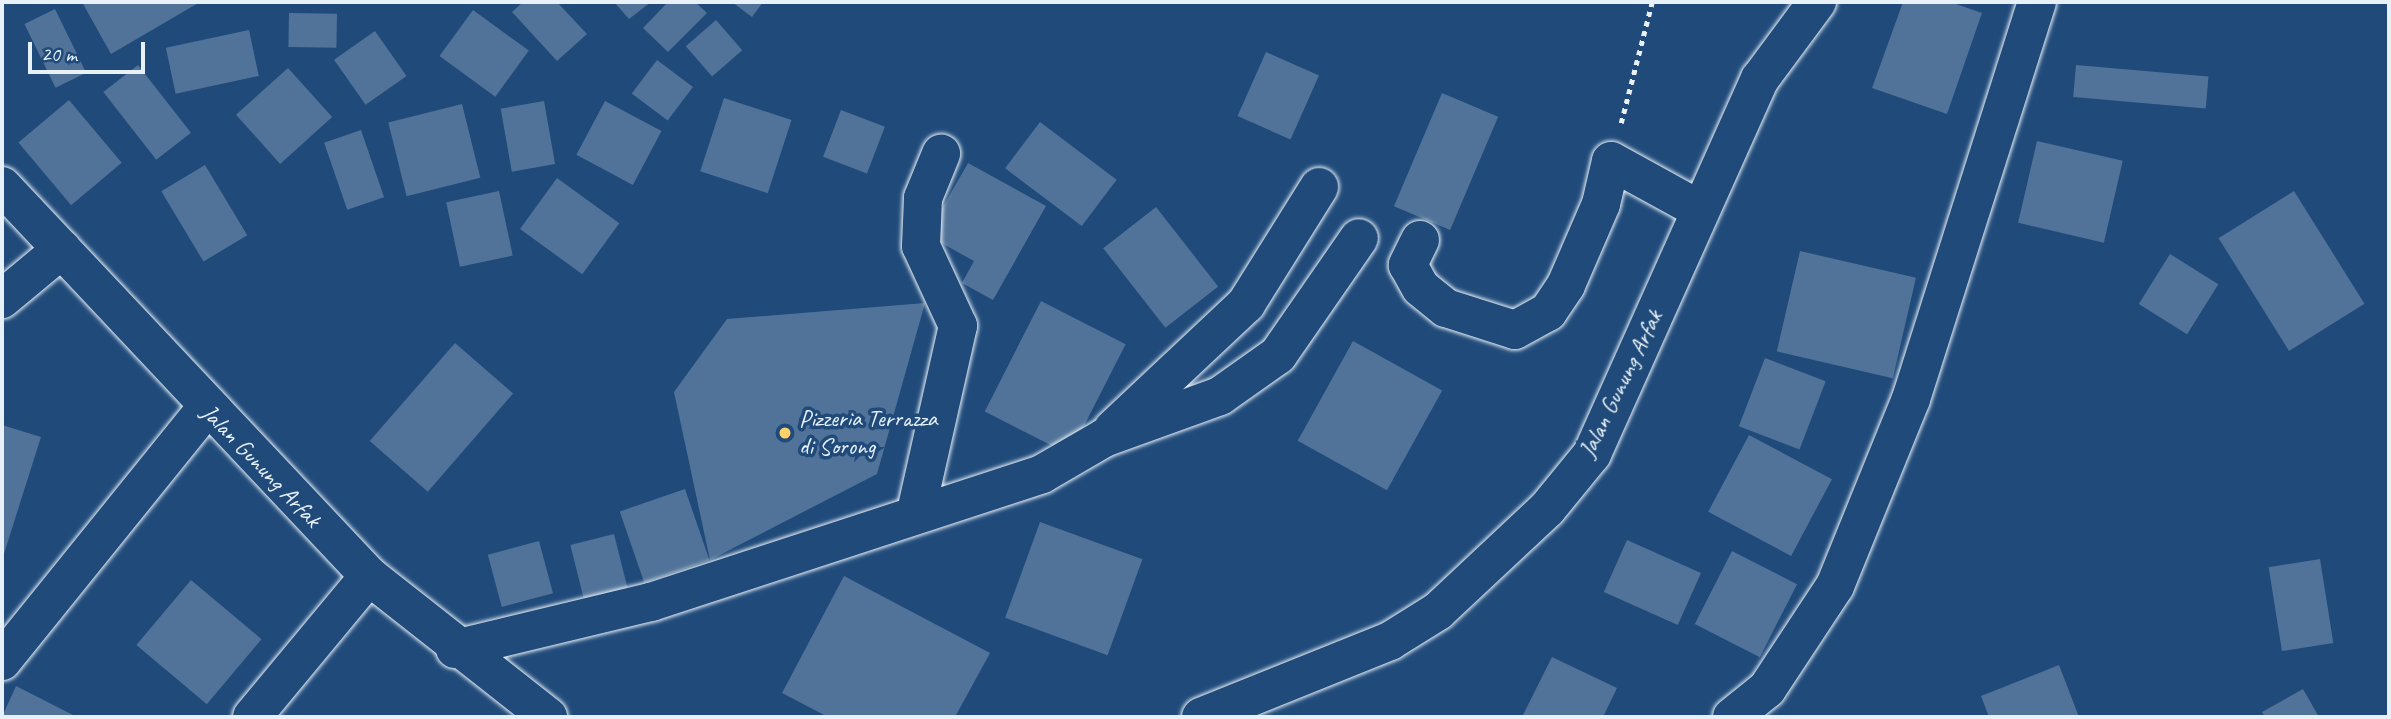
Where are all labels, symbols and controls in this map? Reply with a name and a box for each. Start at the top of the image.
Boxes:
scale bar [32,28,149,72]
text: 20 m [41,41,77,67]
street label: Jalan Gunung Arfak [1573,306,1669,462]
street label: Jalan Gunung Arfak [195,398,327,534]
place label: Pizzeria Terrazza di Sorong [799,405,936,461]
marker: Pizzeria Terrazza di Sorong [777,425,793,441]

